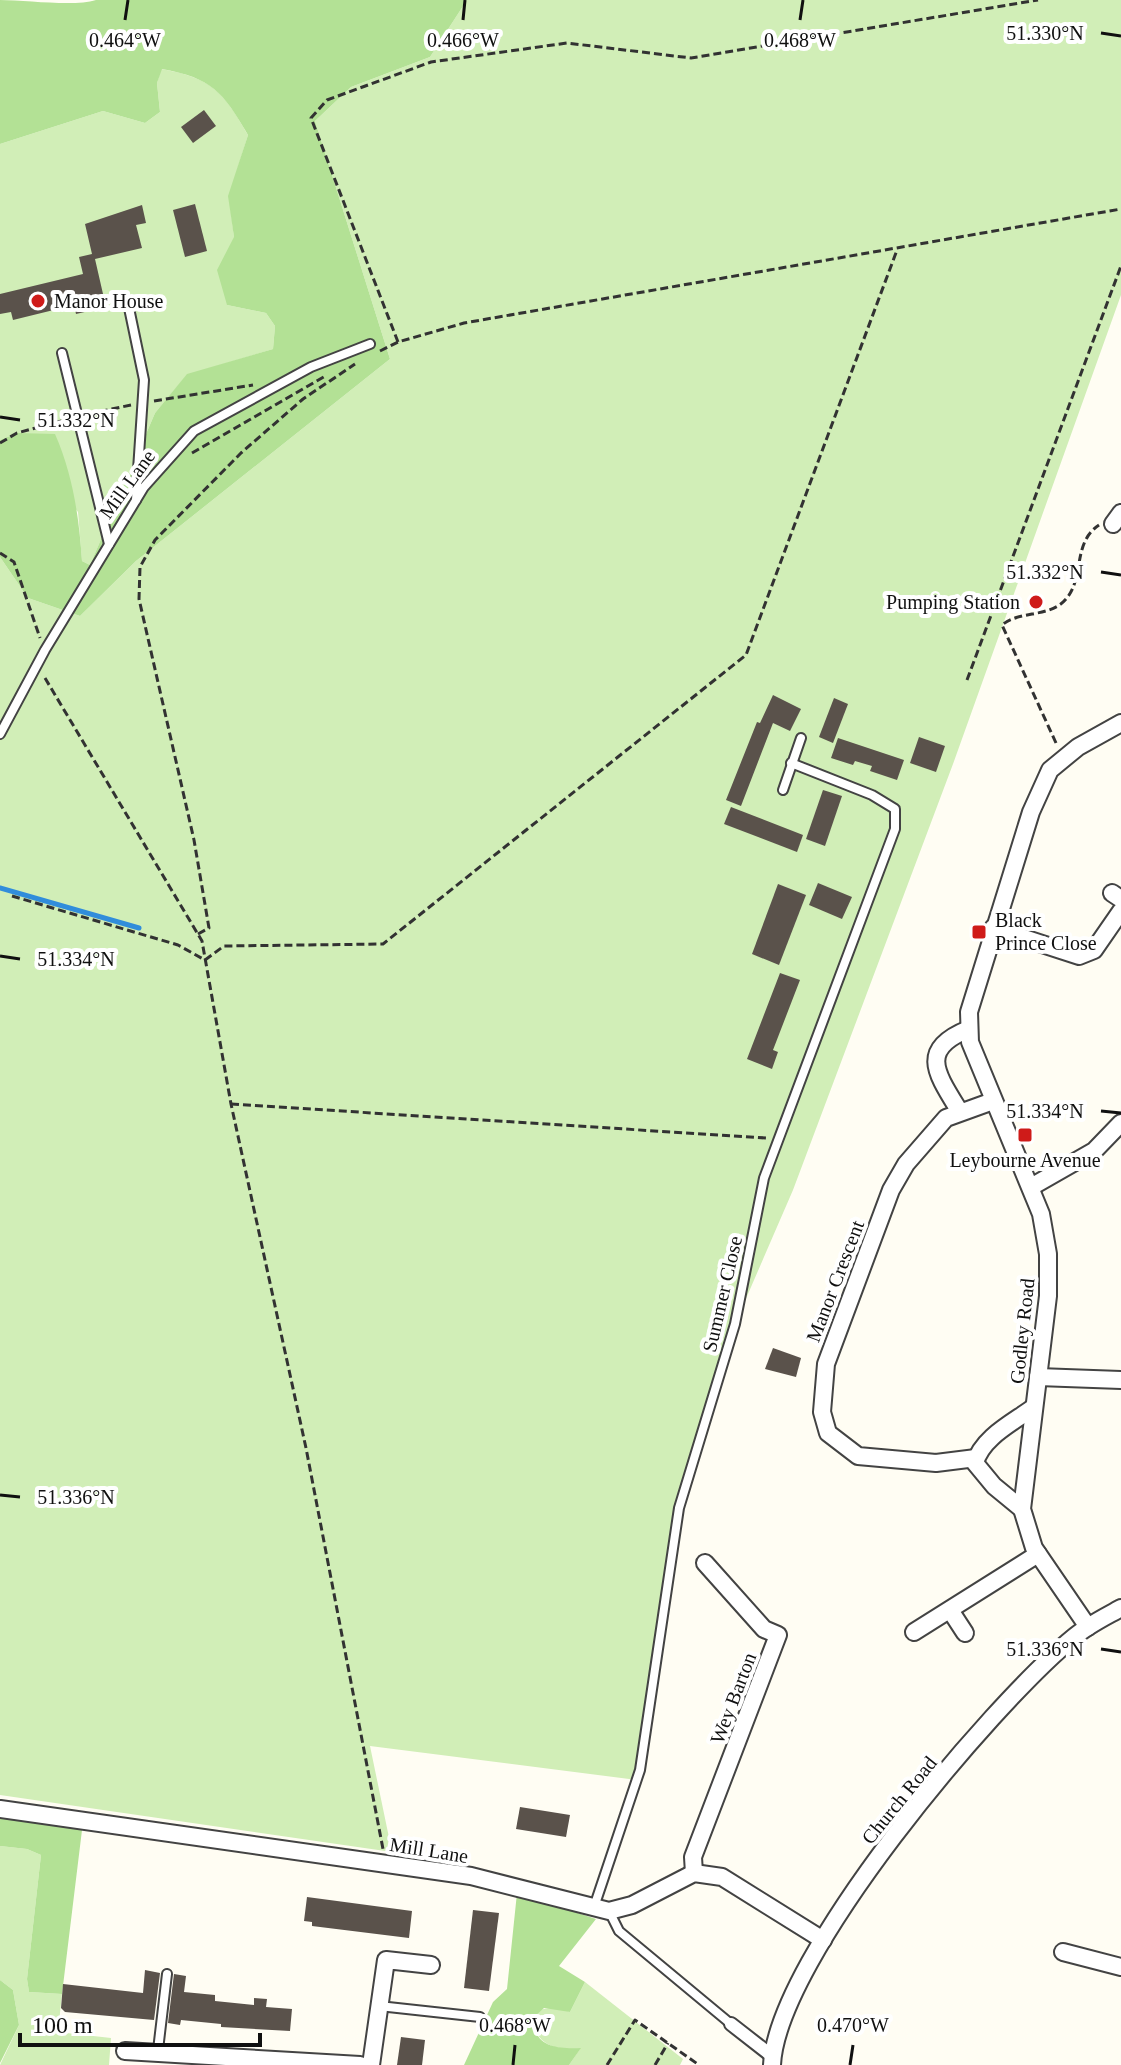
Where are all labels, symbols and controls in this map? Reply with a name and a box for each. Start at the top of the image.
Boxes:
text: 51.330°N [1006,22,1084,44]
text: 0.464°W [89,29,161,51]
text: 0.466°W [427,29,499,51]
text: 0.468°W [764,29,836,51]
place label: Manor House [54,290,164,312]
marker: Manor House [29,292,47,310]
text: 51.332°N [37,409,115,431]
street label: Mill Lane [95,445,159,523]
text: 51.332°N [1006,561,1084,583]
place label: Pumping Station [886,591,1020,614]
marker: Pumping Station [1027,593,1045,611]
place label: Black Prince Close [995,909,1097,954]
marker: Black Prince Close [970,923,988,941]
text: 51.334°N [37,948,115,970]
text: 51.334°N [1006,1100,1084,1122]
marker: Leybourne Avenue [1016,1126,1034,1144]
place label: Leybourne Avenue [949,1149,1101,1172]
street label: Manor Crescent [802,1217,868,1345]
street label: Summer Close [698,1234,746,1354]
street label: Godley Road [1006,1277,1039,1385]
text: 51.336°N [37,1486,115,1508]
text: 51.336°N [1006,1638,1084,1660]
street label: Wey Barton [706,1649,761,1747]
street label: Church Road [857,1752,941,1848]
street label: Mill Lane [388,1833,470,1867]
scale bar [20,1997,260,2047]
text: 100 m [32,2012,93,2038]
text: 0.468°W [479,2014,551,2036]
text: 0.470°W [817,2014,889,2036]

